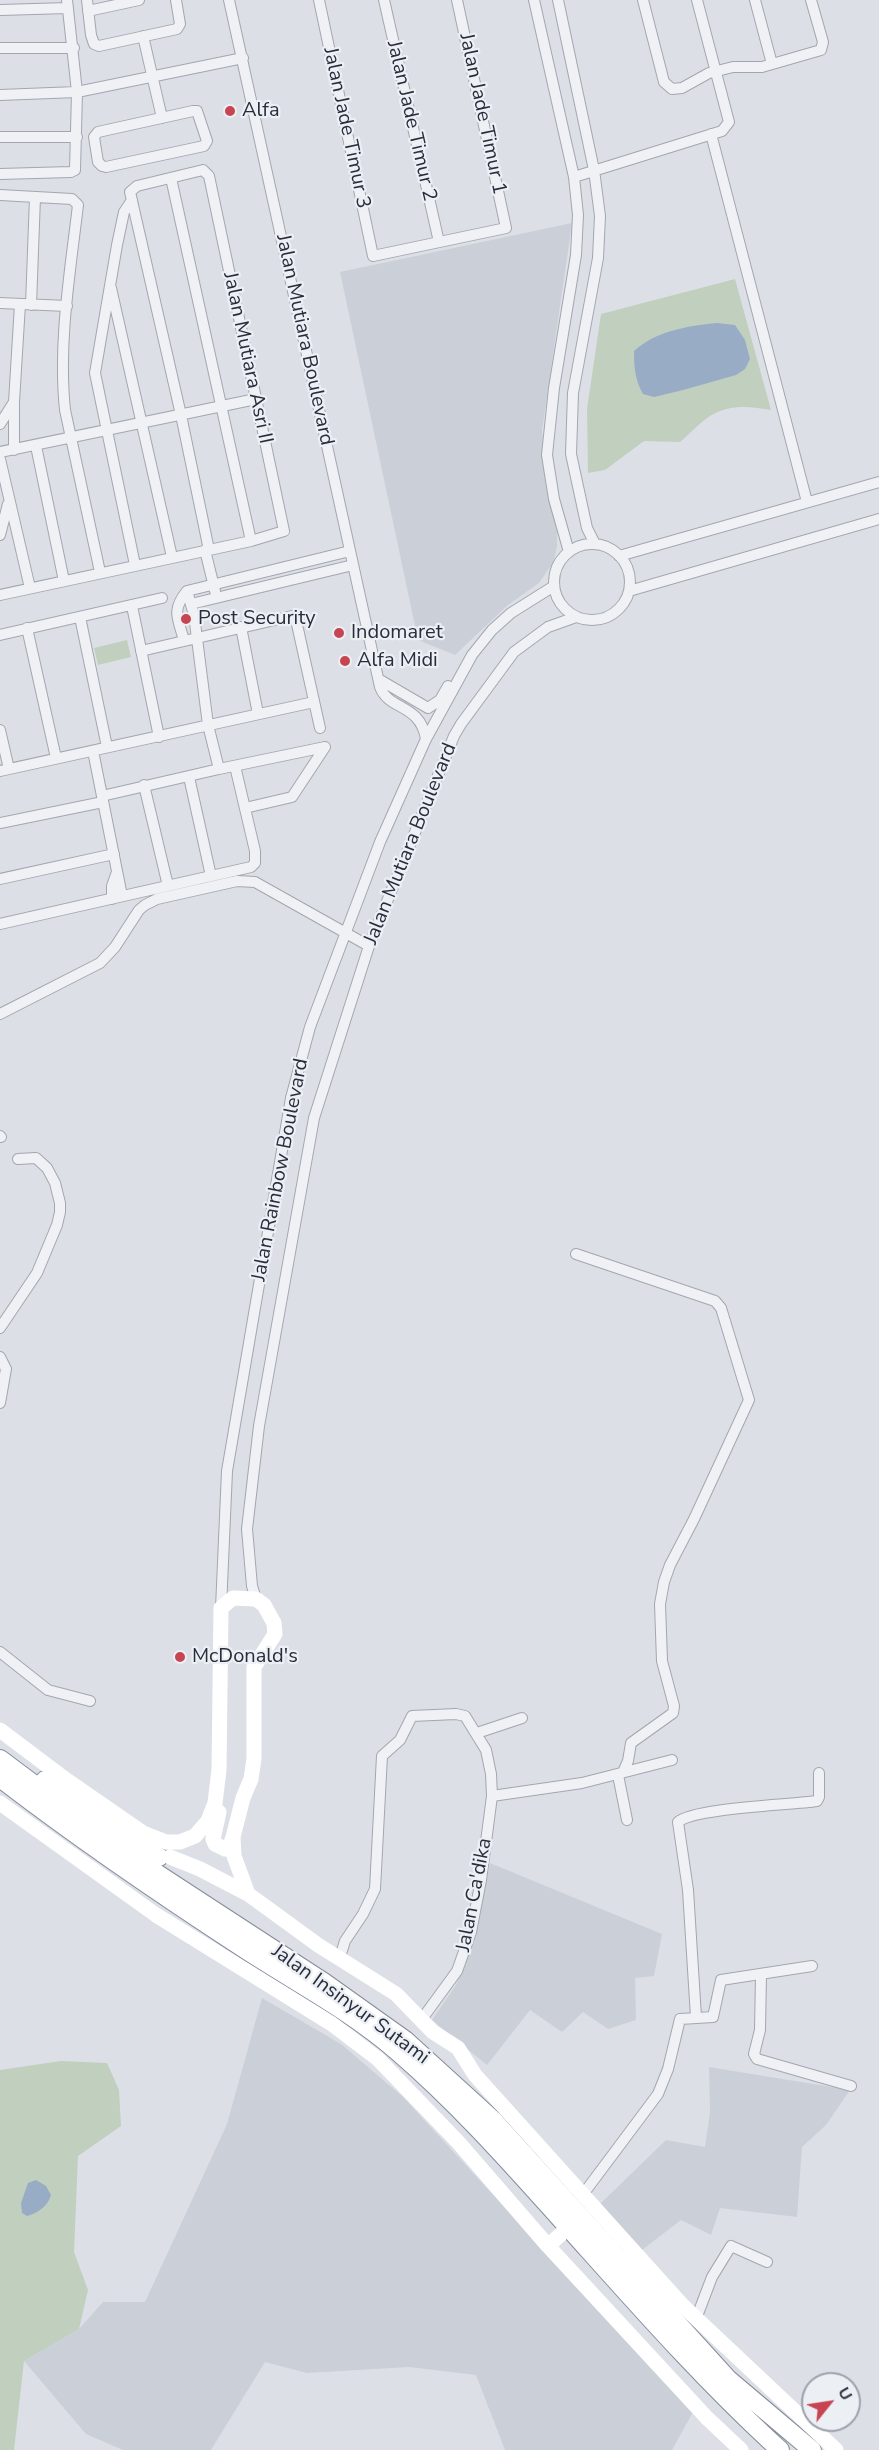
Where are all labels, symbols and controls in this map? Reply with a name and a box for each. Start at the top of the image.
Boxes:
street label: Jalan Jade Timur 1 [453,31,511,197]
street label: Jalan Jade Timur 2 [381,38,441,204]
street label: Jalan Jade Timur 3 [317,45,375,211]
place label: Alfa [242,99,280,123]
marker: Alfa [223,104,237,118]
street label: Jalan Mutiara Boulevard [270,232,338,448]
street label: Jalan Mutiara Asri II [217,270,277,446]
place label: Post Security [198,607,316,631]
marker: Post Security [179,612,193,626]
place label: Indomaret [351,621,443,645]
marker: Indomaret [332,626,346,640]
place label: Alfa Midi [357,649,438,673]
marker: Alfa Midi [338,654,352,668]
street label: Jalan Mutiara Boulevard [360,740,462,948]
street label: Jalan Rainbow Boulevard [248,1057,314,1283]
place label: McDonald's [192,1645,298,1669]
marker: McDonald's [173,1650,187,1664]
street label: Jalan Ca'dika [452,1836,498,1954]
street label: Jalan Insinyur Sutami [267,1940,433,2070]
north arrow [801,2372,861,2432]
text: U [832,2383,857,2405]

